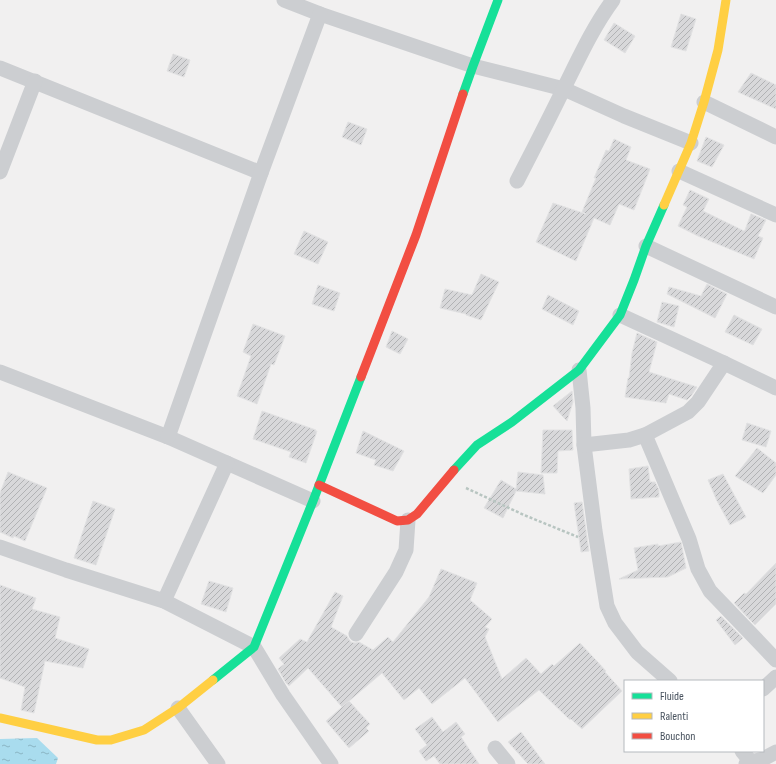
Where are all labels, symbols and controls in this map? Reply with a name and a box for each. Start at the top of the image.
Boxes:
legend [624,680,764,752]
text: Fluide [660,689,684,704]
text: Ralenti [660,709,688,724]
text: Bouchon [660,729,695,744]

